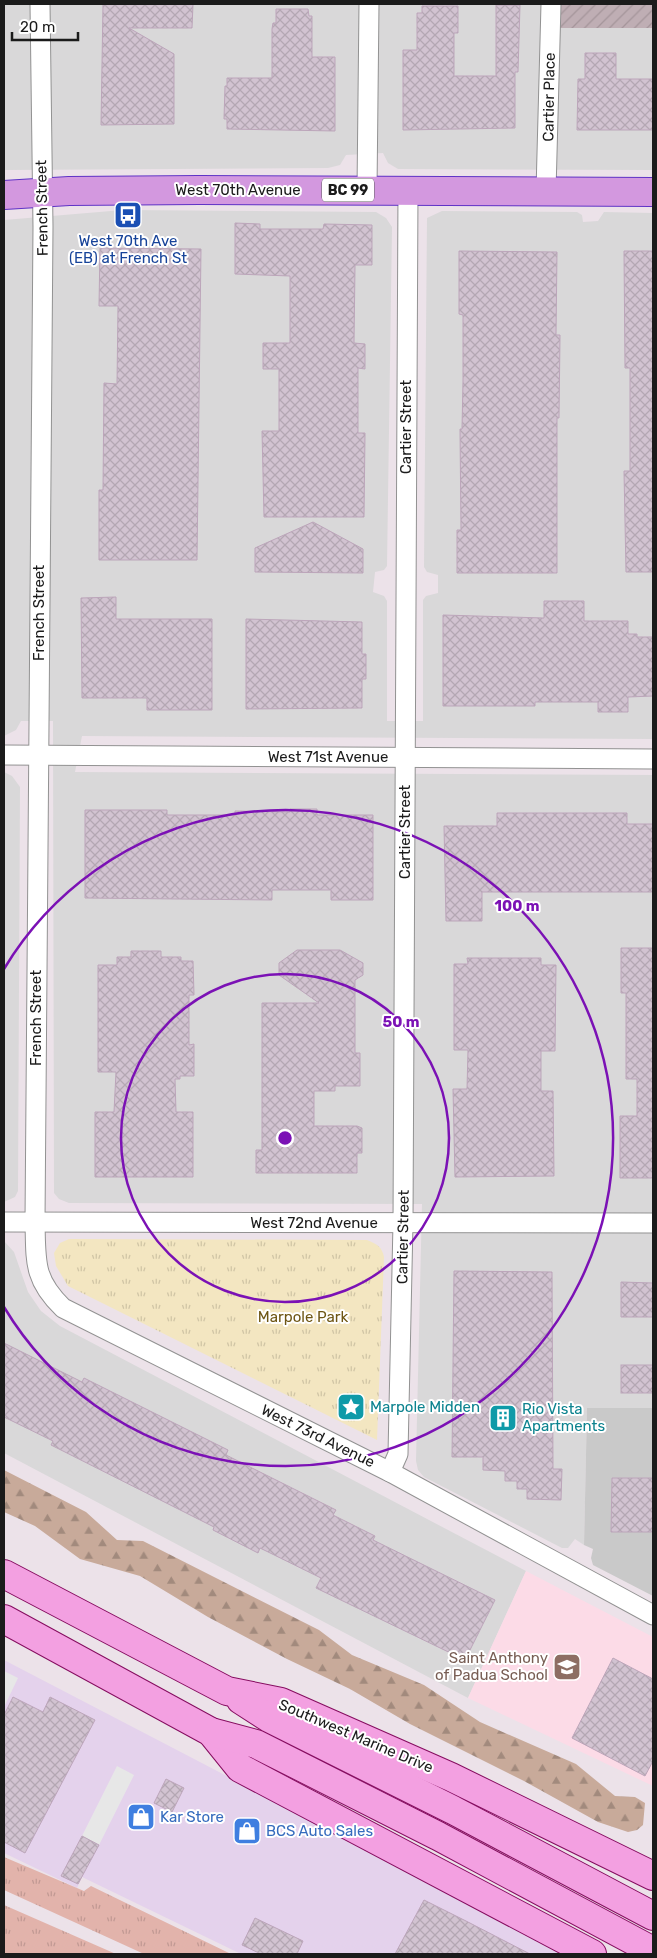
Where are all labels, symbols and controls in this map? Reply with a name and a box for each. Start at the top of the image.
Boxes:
scale bar [12,10,79,42]
text: 20 m [20,18,55,36]
street label: Cartier Place [539,52,559,142]
street label: French Street [32,160,52,256]
road number: BC 99 [322,178,374,202]
street label: West 70th Avenue [175,181,301,199]
bus stop icon: West 70th Ave (EB) at French St [113,200,143,230]
place label: West 70th Ave (EB) at French St [69,232,187,267]
street label: Cartier Street [397,380,415,474]
street label: French Street [30,565,48,661]
street label: West 71st Avenue [268,748,388,766]
street label: Cartier Street [396,785,414,879]
text: 100 m [495,897,539,915]
street label: French Street [27,970,45,1066]
text: 50 m [383,1013,419,1031]
centre of rings [276,1129,294,1147]
street label: Cartier Street [393,1190,413,1284]
street label: West 72nd Avenue [250,1214,378,1232]
park label: Marpole Park [258,1308,348,1326]
place icon: Marpole Midden [336,1392,366,1422]
place label: Marpole Midden [370,1398,480,1416]
place label: Rio Vista Apartments [522,1400,605,1435]
street label: West 73rd Avenue [258,1401,378,1471]
building icon: Rio Vista Apartments [488,1403,518,1433]
place label: Saint Anthony of Padua School [435,1649,548,1684]
school or university icon: Saint Anthony of Padua School [552,1652,582,1682]
street label: Southwest Marine Drive [276,1695,436,1777]
shop icon: Kar Store [126,1802,156,1832]
place label: Kar Store [160,1808,224,1826]
shop icon: BCS Auto Sales [232,1816,262,1846]
place label: BCS Auto Sales [266,1822,373,1840]

